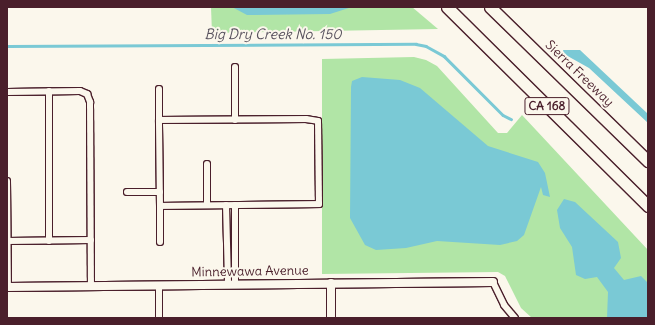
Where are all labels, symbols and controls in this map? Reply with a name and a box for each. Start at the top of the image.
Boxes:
water label: Big Dry Creek No. 150 [205,26,341,42]
street label: Sierra Freeway [542,38,616,110]
road number: CA 168 [524,96,570,116]
street label: Minnewawa Avenue [191,263,309,281]

